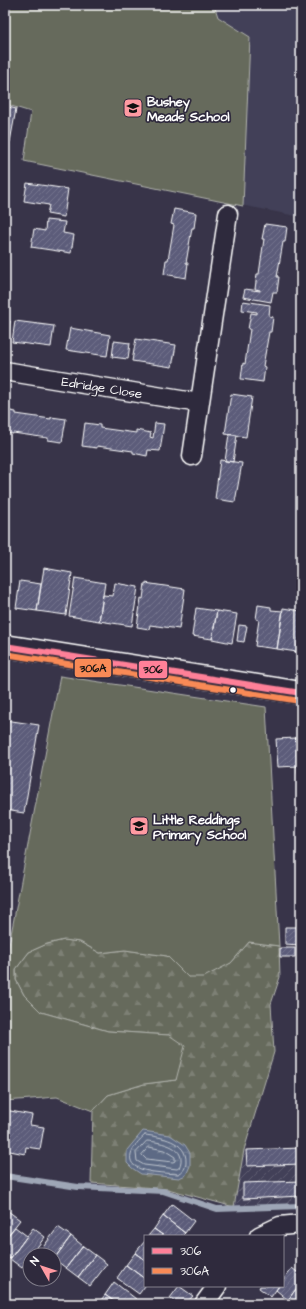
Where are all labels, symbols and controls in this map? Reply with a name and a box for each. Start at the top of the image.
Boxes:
place label: Bushey Meads School [147,93,229,126]
school or university icon: Bushey Meads School [122,97,144,119]
street label: Edridge Close [60,373,143,404]
line badge: 306A [74,658,112,678]
line badge: 306 [138,660,168,679]
text: 306A [79,661,107,676]
text: 306 [142,662,163,677]
unlabelled marker [228,685,238,695]
place label: Little Reddings Primary School [153,811,246,845]
school or university icon: Little Reddings Primary School [128,815,150,837]
legend [144,1235,284,1287]
text: 306 [180,1243,202,1260]
north arrow [22,1247,62,1287]
text: N [27,1254,43,1268]
text: 306A [180,1263,209,1280]

